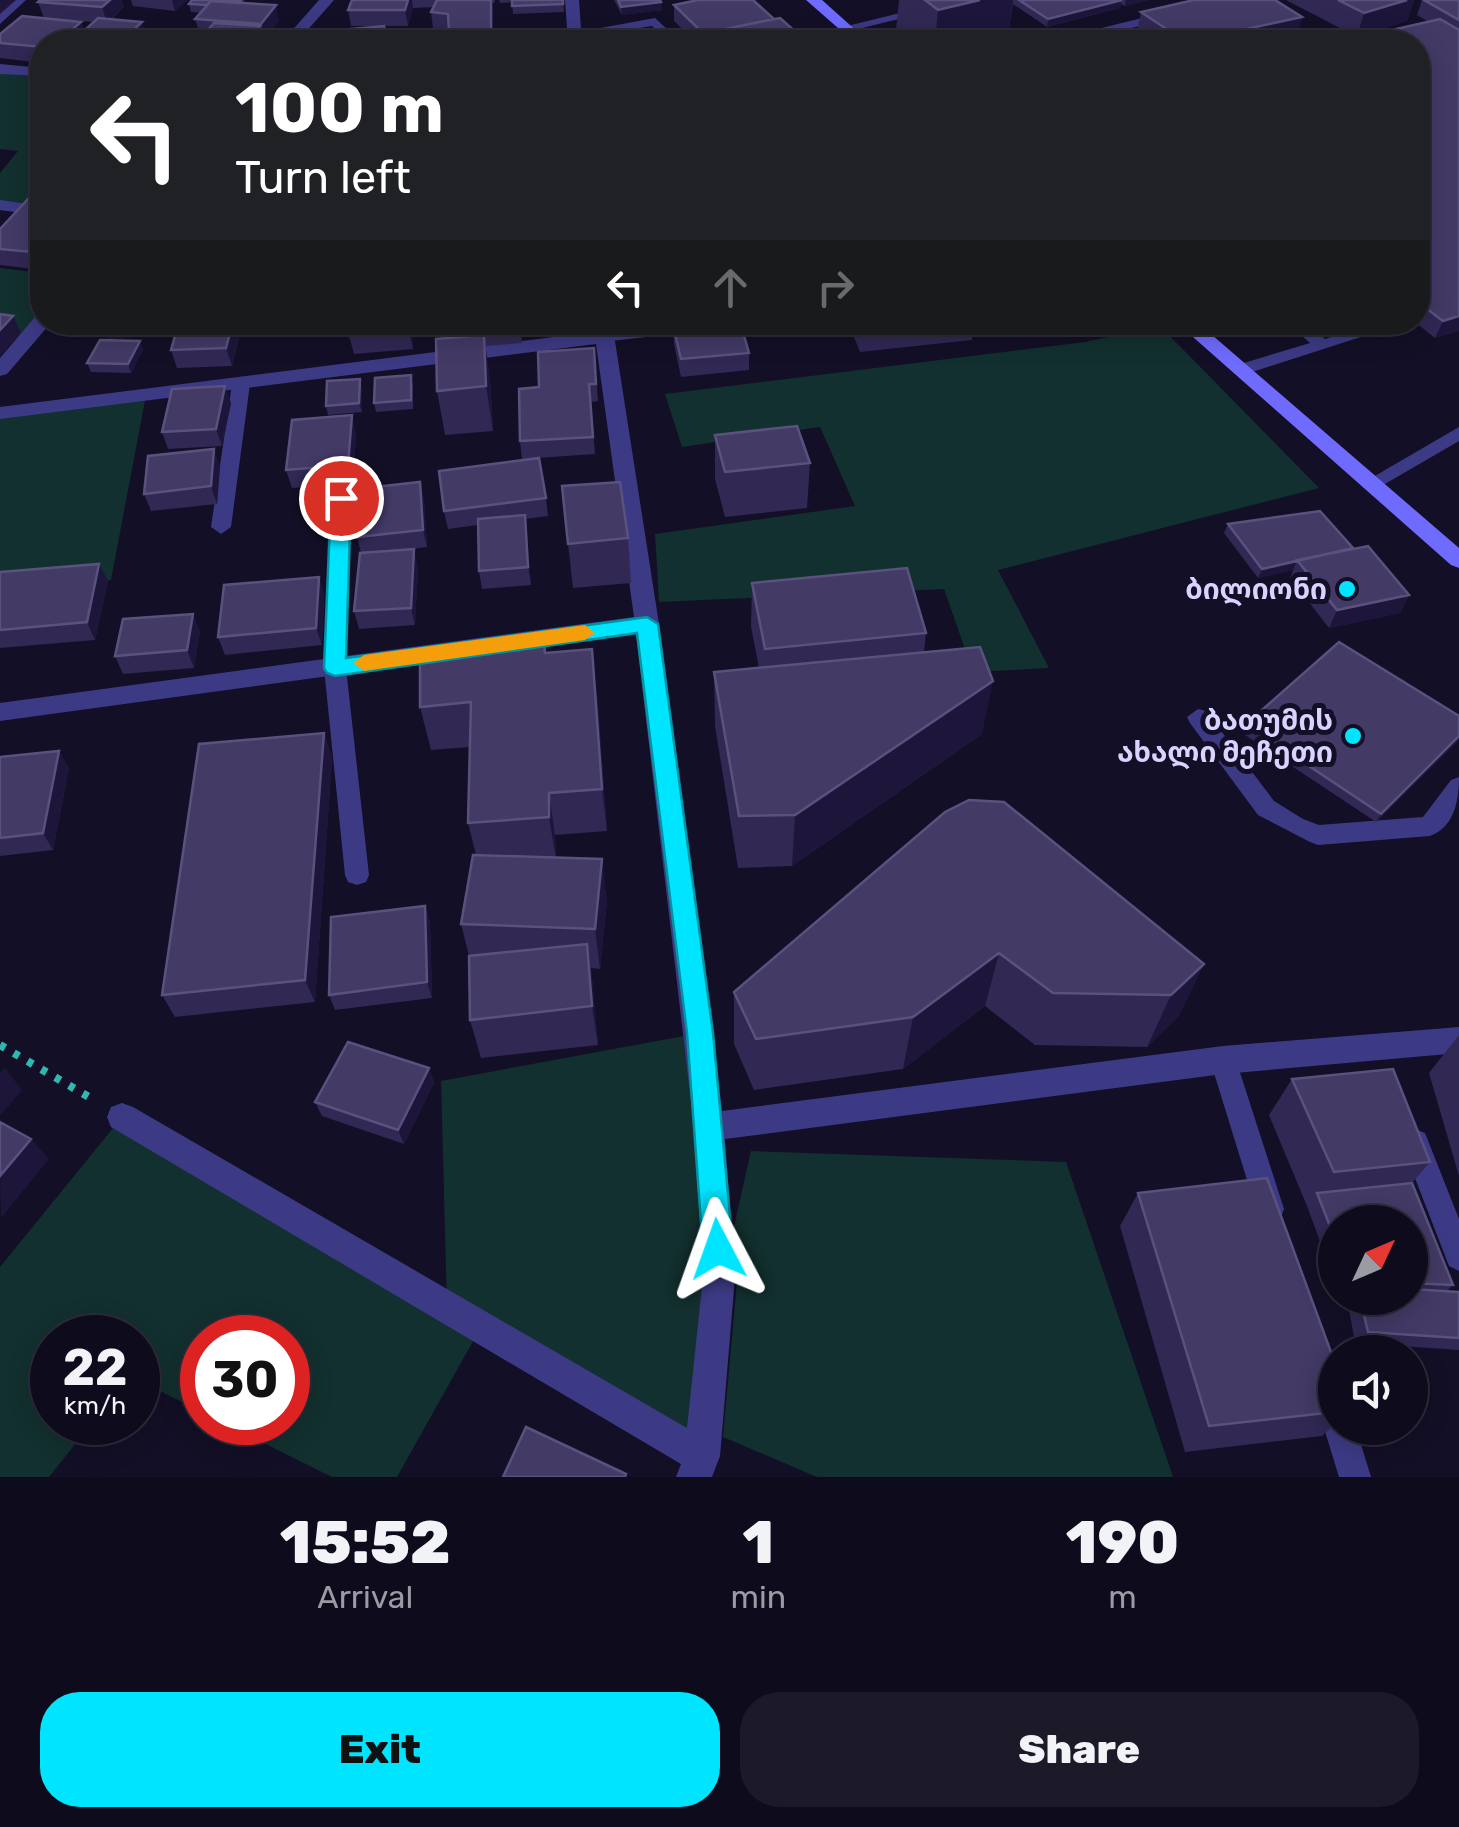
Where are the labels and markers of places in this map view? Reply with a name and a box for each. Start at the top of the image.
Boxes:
pin [299,456,384,541]
place label: ბილიონი [1185,573,1327,607]
marker: ბილიონი [1336,578,1358,600]
place label: ბათუმის ახალი მეჩეთი [1117,704,1333,770]
marker: ბათუმის ახალი მეჩეთი [1342,725,1364,747]

